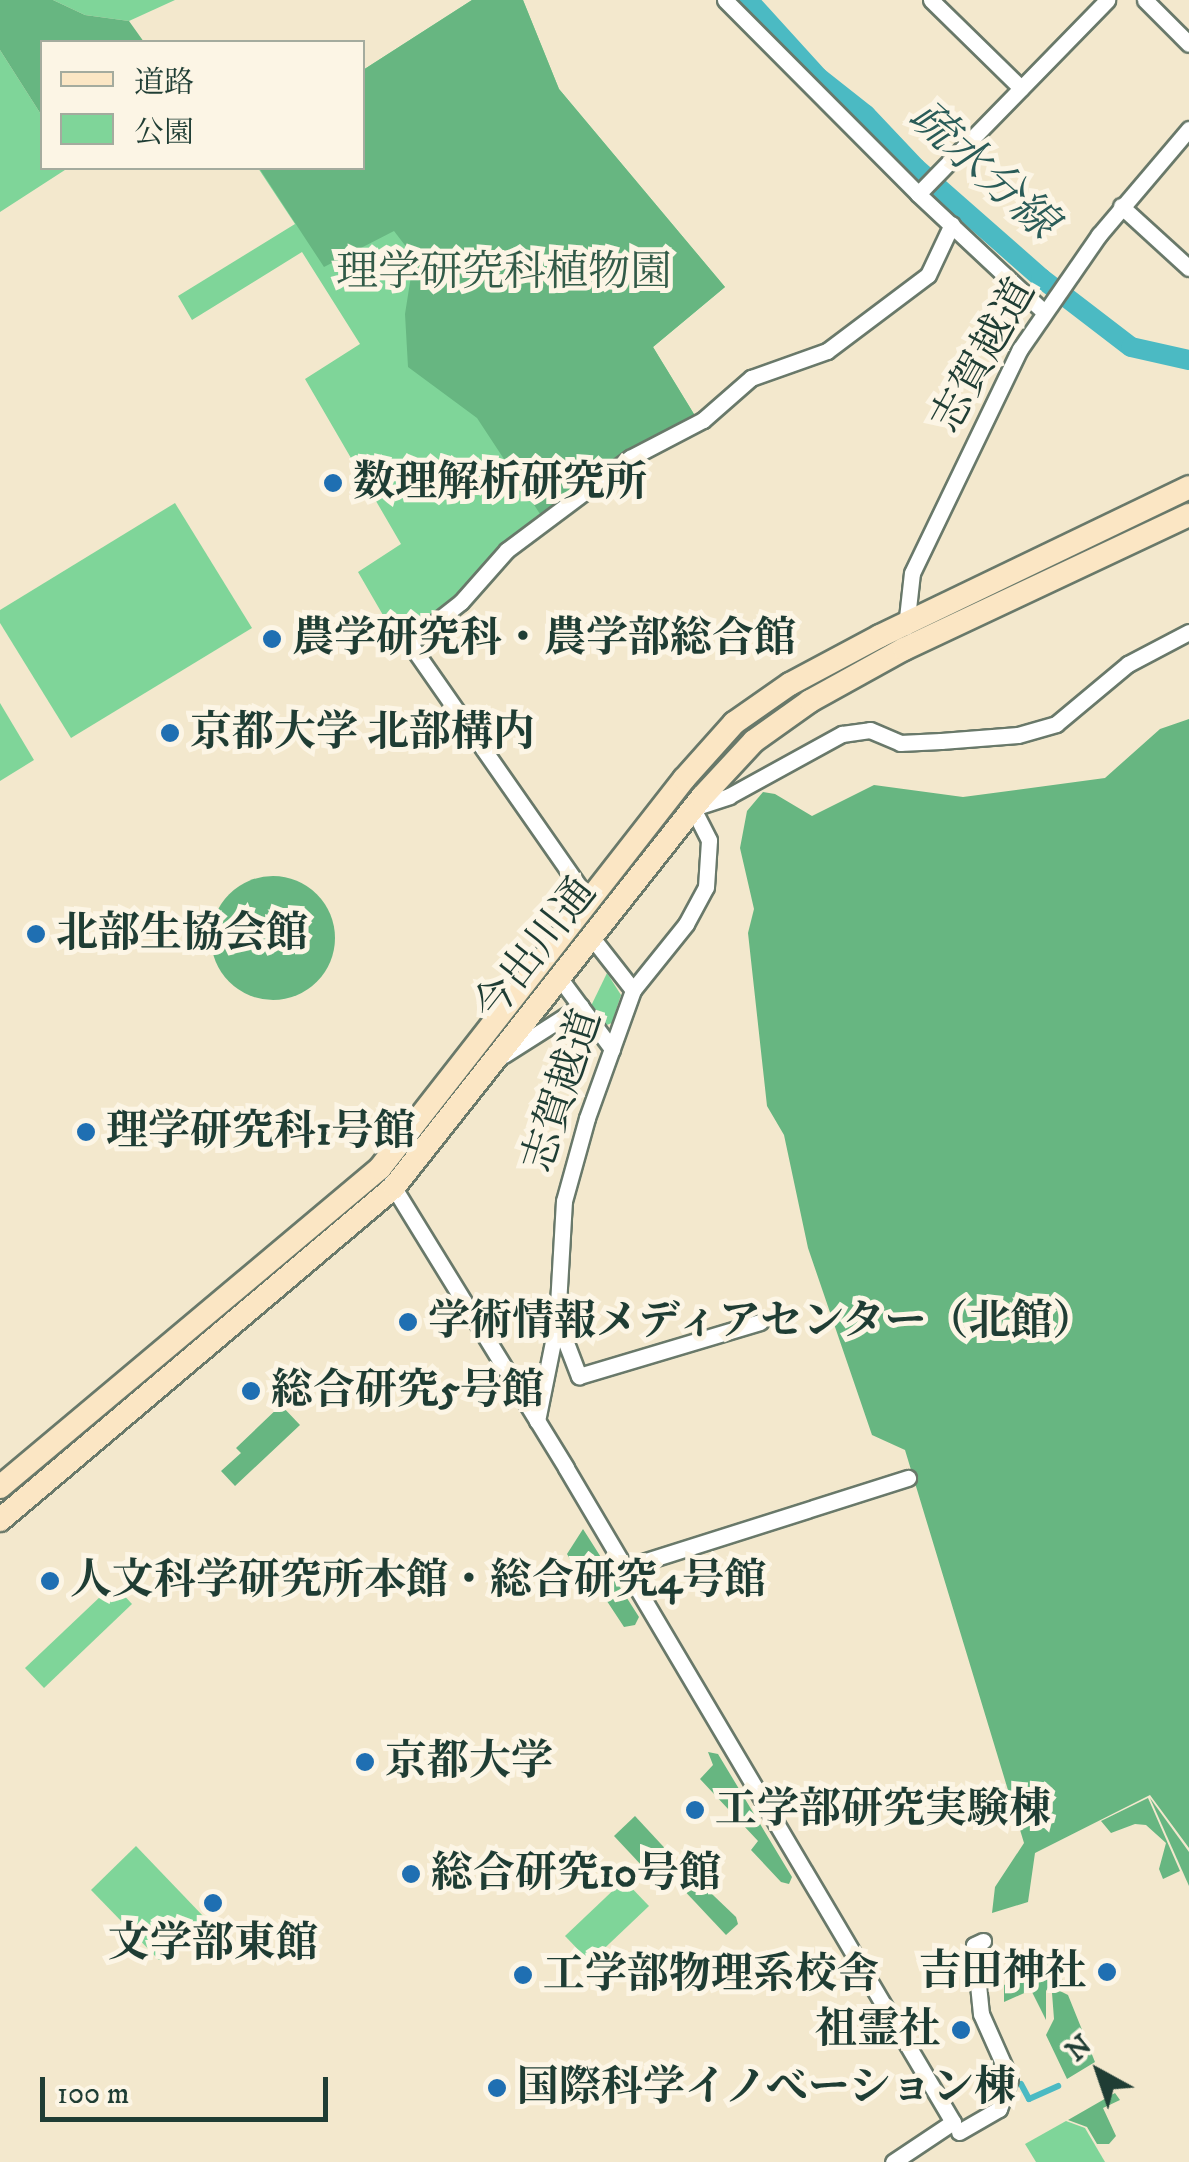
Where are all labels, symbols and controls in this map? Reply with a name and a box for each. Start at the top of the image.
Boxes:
legend [40,40,365,170]
text: 道路 [134,65,194,102]
water label: 疏水分線 [897,91,1067,251]
text: 公園 [134,115,194,152]
park label: 理学研究科植物園 [336,248,672,298]
street label: 志賀越道 [921,270,1047,442]
place label: 数理解析研究所 [353,458,647,508]
marker: 数理解析研究所 [322,472,344,494]
place label: 農学研究科・農学部総合館 [292,614,796,664]
marker: 農学研究科・農学部総合館 [261,628,283,650]
place label: 京都大学 北部構内 [190,708,535,758]
marker: 京都大学 北部構内 [159,722,181,744]
street label: 今出川通 [464,868,608,1032]
place label: 北部生協会館 [56,909,308,959]
marker: 北部生協会館 [25,923,47,945]
street label: 志賀越道 [513,1003,613,1179]
place label: 理学研究科1号館 [106,1107,415,1157]
marker: 理学研究科1号館 [75,1121,97,1143]
place label: 学術情報メディアセンター（北館） [428,1297,1100,1347]
marker: 学術情報メディアセンター（北館） [397,1311,419,1333]
place label: 総合研究5号館 [271,1366,544,1416]
marker: 総合研究5号館 [240,1380,262,1402]
place label: 人文科学研究所本館・総合研究4号館 [70,1556,766,1606]
marker: 人文科学研究所本館・総合研究4号館 [39,1570,61,1592]
place label: 京都大学 [385,1737,553,1787]
marker: 京都大学 [354,1751,376,1773]
place label: 工学部研究実験棟 [715,1785,1051,1835]
marker: 工学部研究実験棟 [684,1799,706,1821]
place label: 総合研究10号館 [431,1849,721,1899]
marker: 総合研究10号館 [400,1863,422,1885]
marker: 文学部東館 [202,1892,224,1914]
place label: 文学部東館 [108,1919,318,1969]
place label: 吉田神社 [919,1947,1087,1997]
place label: 工学部物理系校舎 [543,1950,879,2000]
marker: 吉田神社 [1096,1961,1118,1983]
marker: 工学部物理系校舎 [512,1964,534,1986]
place label: 祖霊社 [815,2005,941,2055]
marker: 祖霊社 [950,2019,972,2041]
north arrow [1049,2022,1149,2122]
text: N [1059,2028,1099,2069]
scale bar [45,2057,332,2119]
place label: 国際科学イノべーション棟 [517,2063,1021,2113]
text: 100 m [57,2076,129,2113]
marker: 国際科学イノべーション棟 [486,2077,508,2099]

